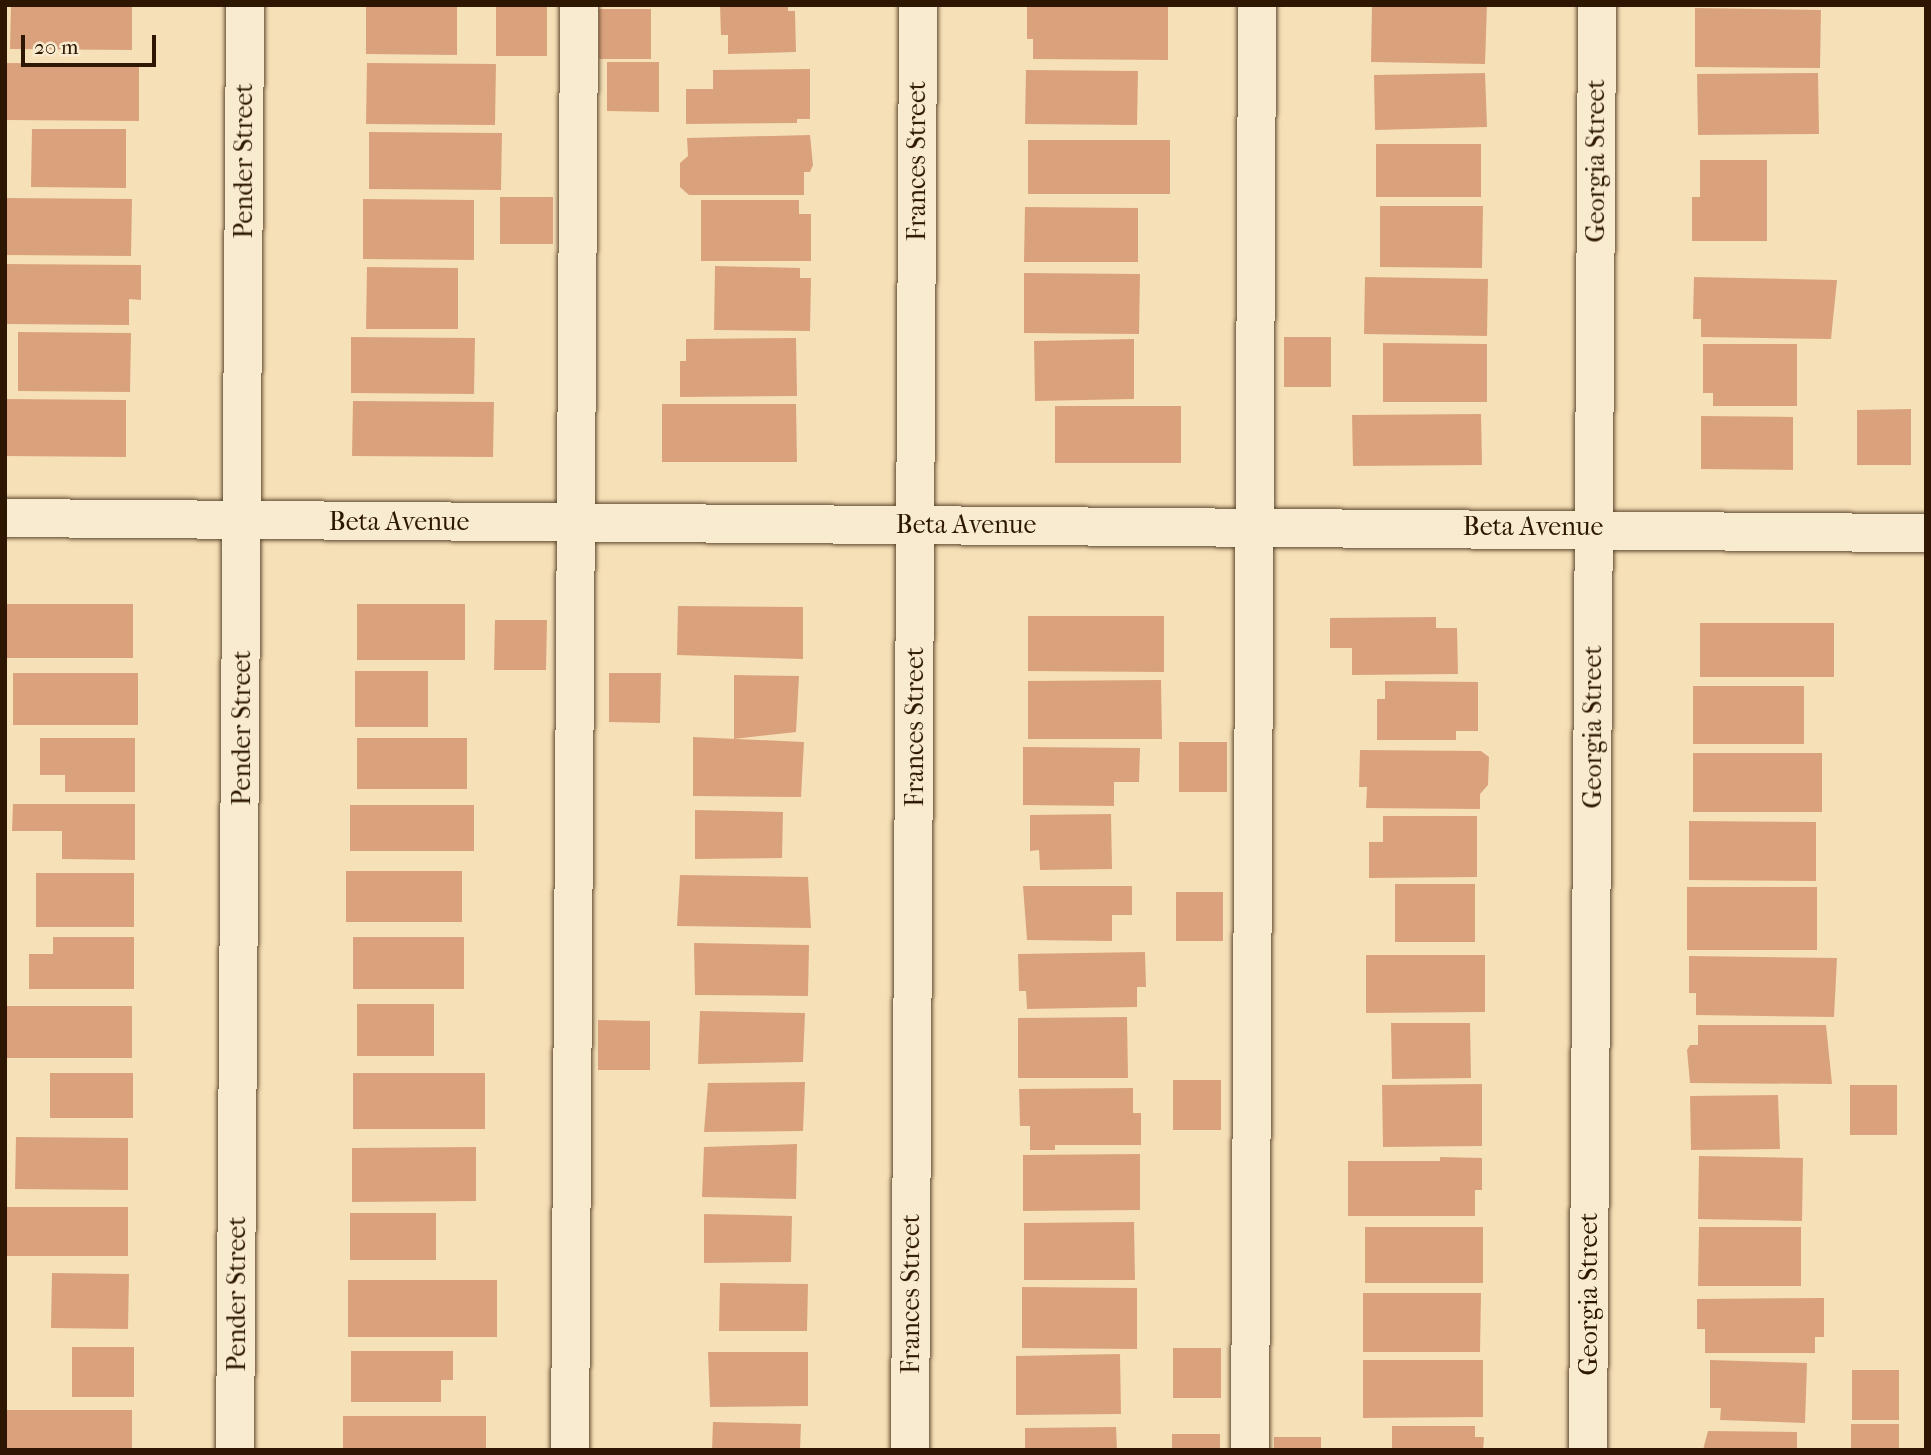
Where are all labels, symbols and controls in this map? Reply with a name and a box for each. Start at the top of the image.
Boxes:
scale bar [24,21,159,65]
text: 20 m [34,35,78,59]
street label: Georgia Street [1580,79,1612,243]
street label: Frances Street [901,81,933,241]
street label: Pender Street [228,83,260,239]
street label: Beta Avenue [329,506,469,538]
street label: Beta Avenue [896,509,1036,541]
street label: Beta Avenue [1463,511,1603,543]
street label: Georgia Street [1577,645,1609,809]
street label: Frances Street [899,647,931,807]
street label: Pender Street [226,650,258,806]
street label: Georgia Street [1573,1212,1605,1376]
street label: Frances Street [895,1214,927,1374]
street label: Pender Street [221,1216,253,1372]

